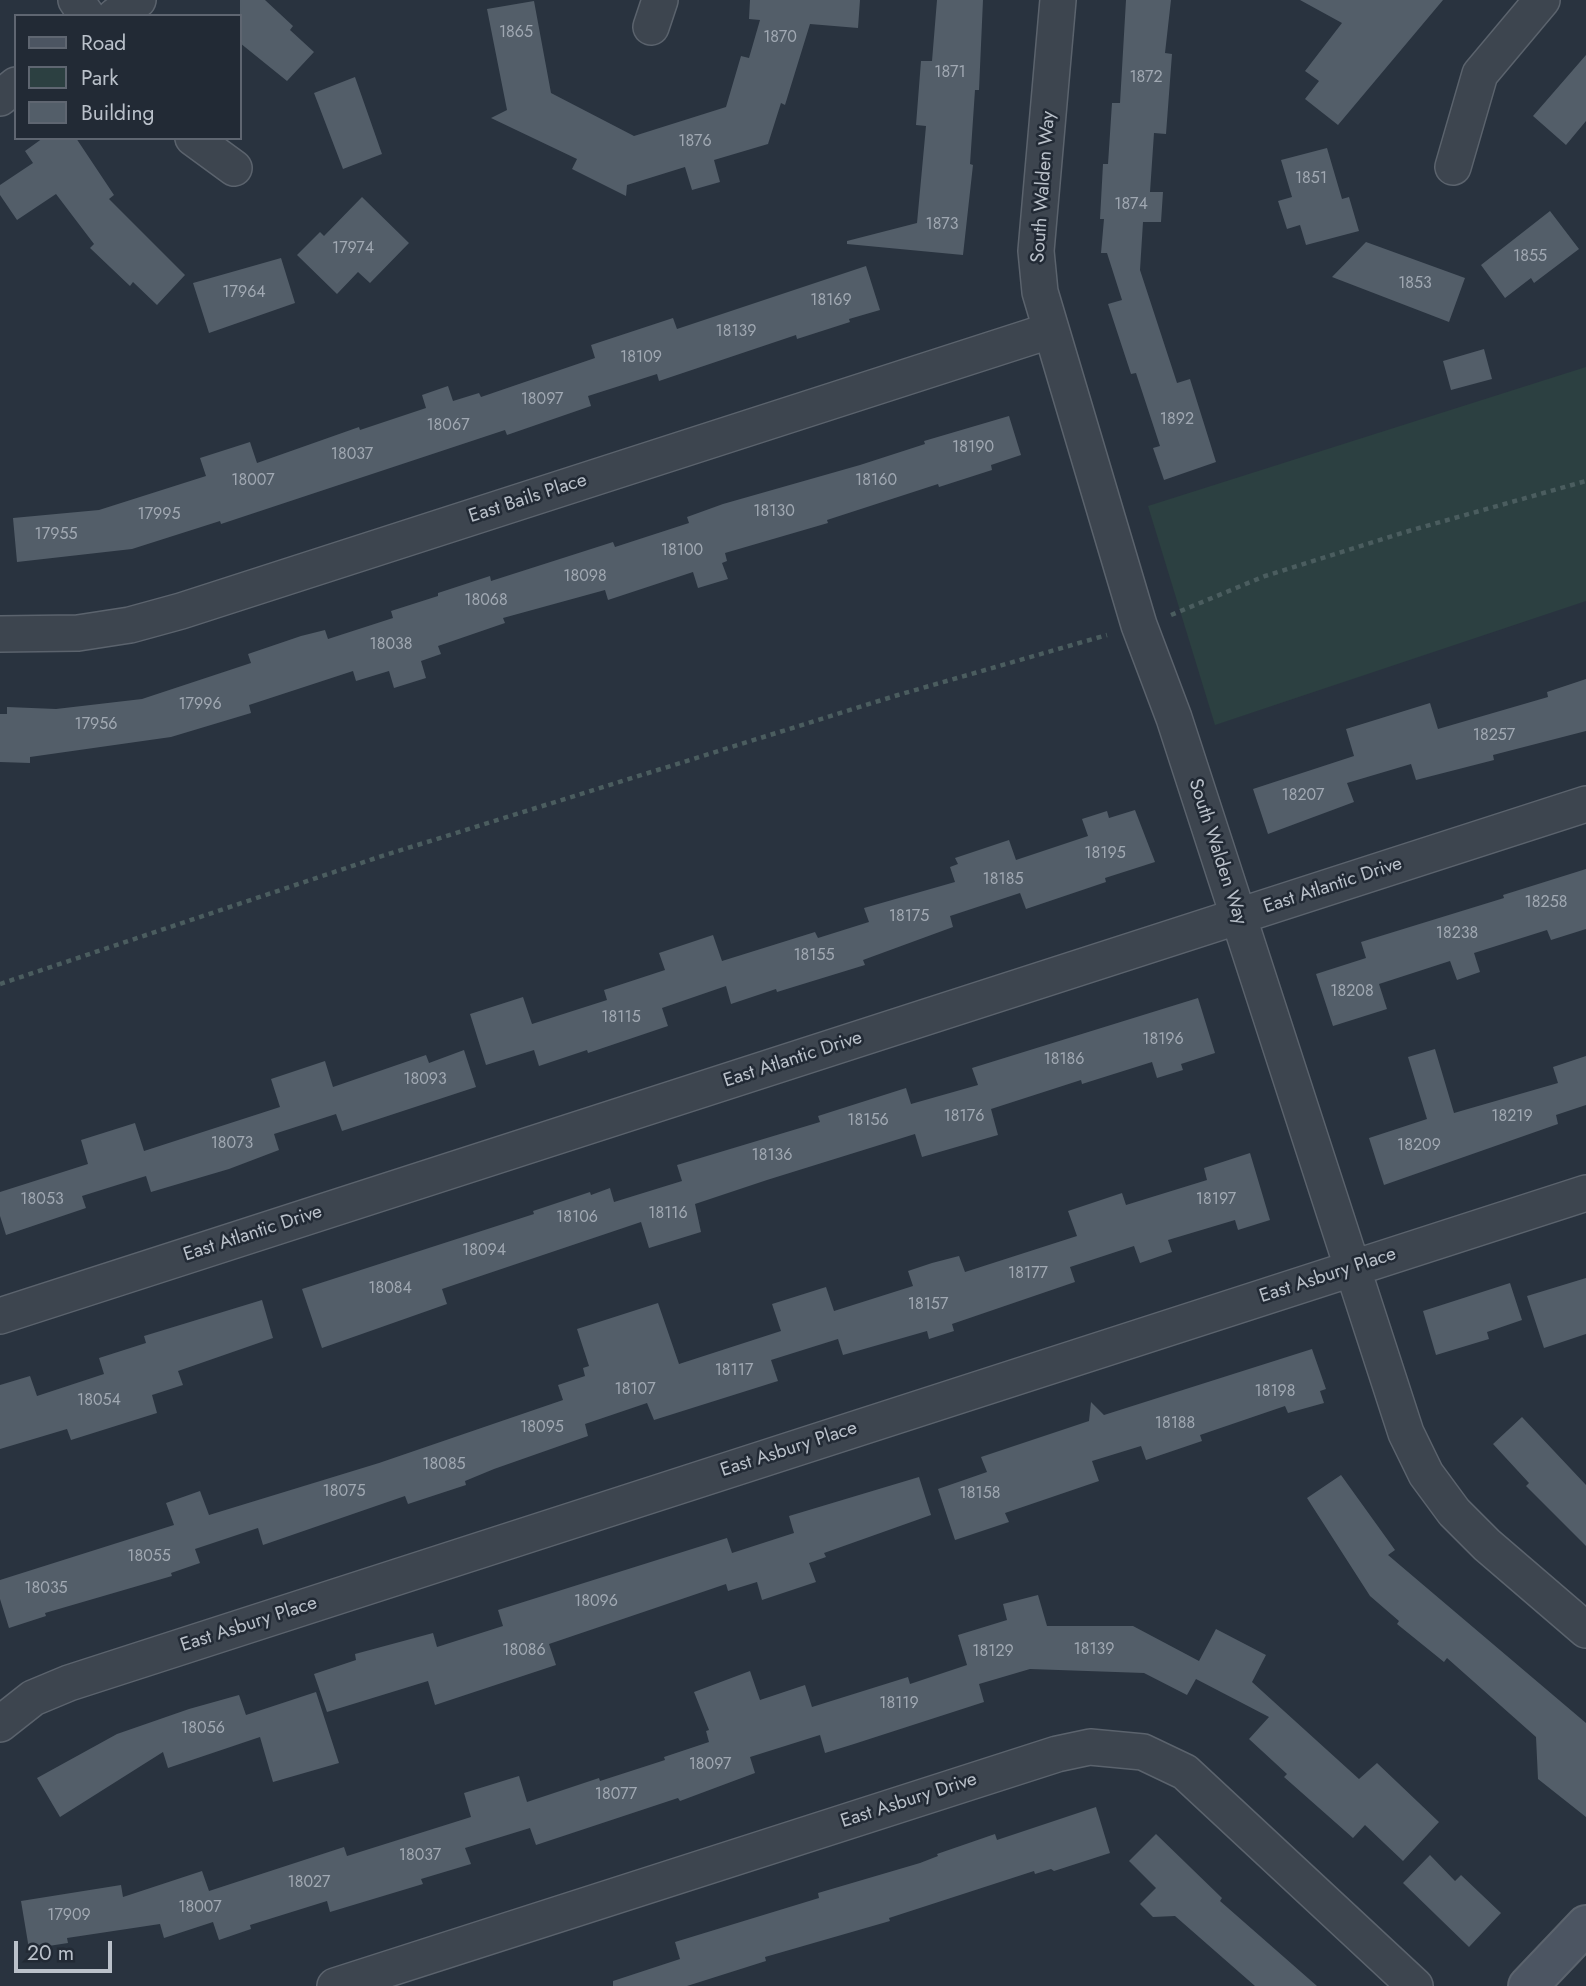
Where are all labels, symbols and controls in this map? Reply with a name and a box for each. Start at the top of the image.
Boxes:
legend [14,14,242,140]
house number: 1865 [499,23,533,43]
text: Road [81,28,126,58]
house number: 1870 [763,28,797,48]
text: Park [81,63,118,93]
house number: 1871 [934,63,966,83]
house number: 1872 [1129,68,1163,88]
text: Building [81,98,154,128]
street label: South Walden Way [1027,110,1061,264]
house number: 1876 [678,132,712,152]
house number: 1851 [1295,169,1327,189]
house number: 1874 [1114,195,1148,215]
house number: 1873 [926,215,958,235]
house number: 17974 [332,239,374,259]
house number: 1855 [1513,247,1547,267]
house number: 1853 [1398,274,1432,294]
house number: 17964 [222,283,266,303]
house number: 18169 [810,291,852,311]
house number: 18139 [715,322,757,342]
house number: 18109 [620,348,662,368]
house number: 18097 [521,390,563,410]
house number: 1892 [1160,410,1194,430]
house number: 18067 [426,416,470,436]
house number: 18190 [952,438,994,458]
house number: 18037 [331,445,373,465]
street label: East Bails Place [466,469,590,529]
house number: 18007 [231,471,275,491]
house number: 18160 [855,471,897,491]
house number: 18130 [753,502,795,522]
house number: 17995 [137,505,181,525]
house number: 17955 [35,525,77,545]
house number: 18100 [661,541,703,561]
house number: 18098 [563,567,607,587]
house number: 18068 [464,591,508,611]
house number: 18038 [369,635,413,655]
house number: 17996 [178,695,222,715]
house number: 17956 [74,715,118,735]
house number: 18257 [1473,726,1515,746]
street label: South Walden Way [1183,776,1251,928]
house number: 18207 [1281,786,1325,806]
house number: 18195 [1084,844,1126,864]
street label: East Atlantic Drive [1261,853,1405,919]
house number: 18185 [983,870,1023,890]
house number: 18258 [1525,893,1567,913]
house number: 18175 [889,907,929,927]
house number: 18238 [1436,924,1478,944]
house number: 18155 [793,946,835,966]
house number: 18208 [1330,982,1374,1002]
house number: 18115 [601,1008,641,1028]
street label: East Atlantic Drive [721,1027,865,1093]
house number: 18196 [1142,1030,1184,1050]
house number: 18186 [1043,1050,1085,1070]
house number: 18093 [403,1070,447,1090]
house number: 18176 [944,1107,984,1127]
house number: 18219 [1491,1107,1533,1127]
house number: 18156 [847,1111,889,1131]
house number: 18073 [211,1134,253,1154]
house number: 18209 [1397,1136,1441,1156]
house number: 18136 [751,1146,793,1166]
house number: 18053 [20,1190,64,1210]
house number: 18197 [1196,1190,1236,1210]
street label: East Atlantic Drive [181,1201,325,1267]
house number: 18116 [648,1204,688,1224]
house number: 18106 [556,1208,598,1228]
house number: 18094 [462,1241,506,1261]
street label: East Asbury Place [1257,1243,1399,1309]
house number: 18177 [1008,1264,1048,1284]
house number: 18084 [368,1279,412,1299]
house number: 18157 [908,1295,948,1315]
house number: 18117 [715,1361,753,1381]
house number: 18107 [614,1380,656,1400]
house number: 18198 [1254,1382,1296,1402]
house number: 18054 [77,1391,121,1411]
house number: 18188 [1155,1414,1195,1434]
street label: East Asbury Place [718,1417,860,1483]
house number: 18095 [520,1418,564,1438]
house number: 18085 [422,1455,466,1475]
house number: 18075 [323,1482,365,1502]
house number: 18158 [960,1484,1000,1504]
house number: 18055 [127,1547,171,1567]
house number: 18035 [24,1579,68,1599]
street label: East Asbury Place [178,1592,320,1658]
house number: 18096 [574,1592,618,1612]
house number: 18139 [1073,1640,1115,1660]
house number: 18086 [502,1641,546,1661]
house number: 18129 [972,1642,1014,1662]
house number: 18119 [879,1694,919,1714]
house number: 18056 [181,1719,225,1739]
house number: 18097 [689,1755,731,1775]
street label: East Asbury Drive [838,1768,980,1834]
house number: 18077 [595,1785,637,1805]
house number: 18037 [399,1846,441,1866]
house number: 18027 [287,1873,331,1893]
house number: 18007 [178,1898,222,1918]
house number: 17909 [47,1906,91,1926]
scale bar [18,1926,116,1970]
text: 20 m [27,1938,74,1968]

